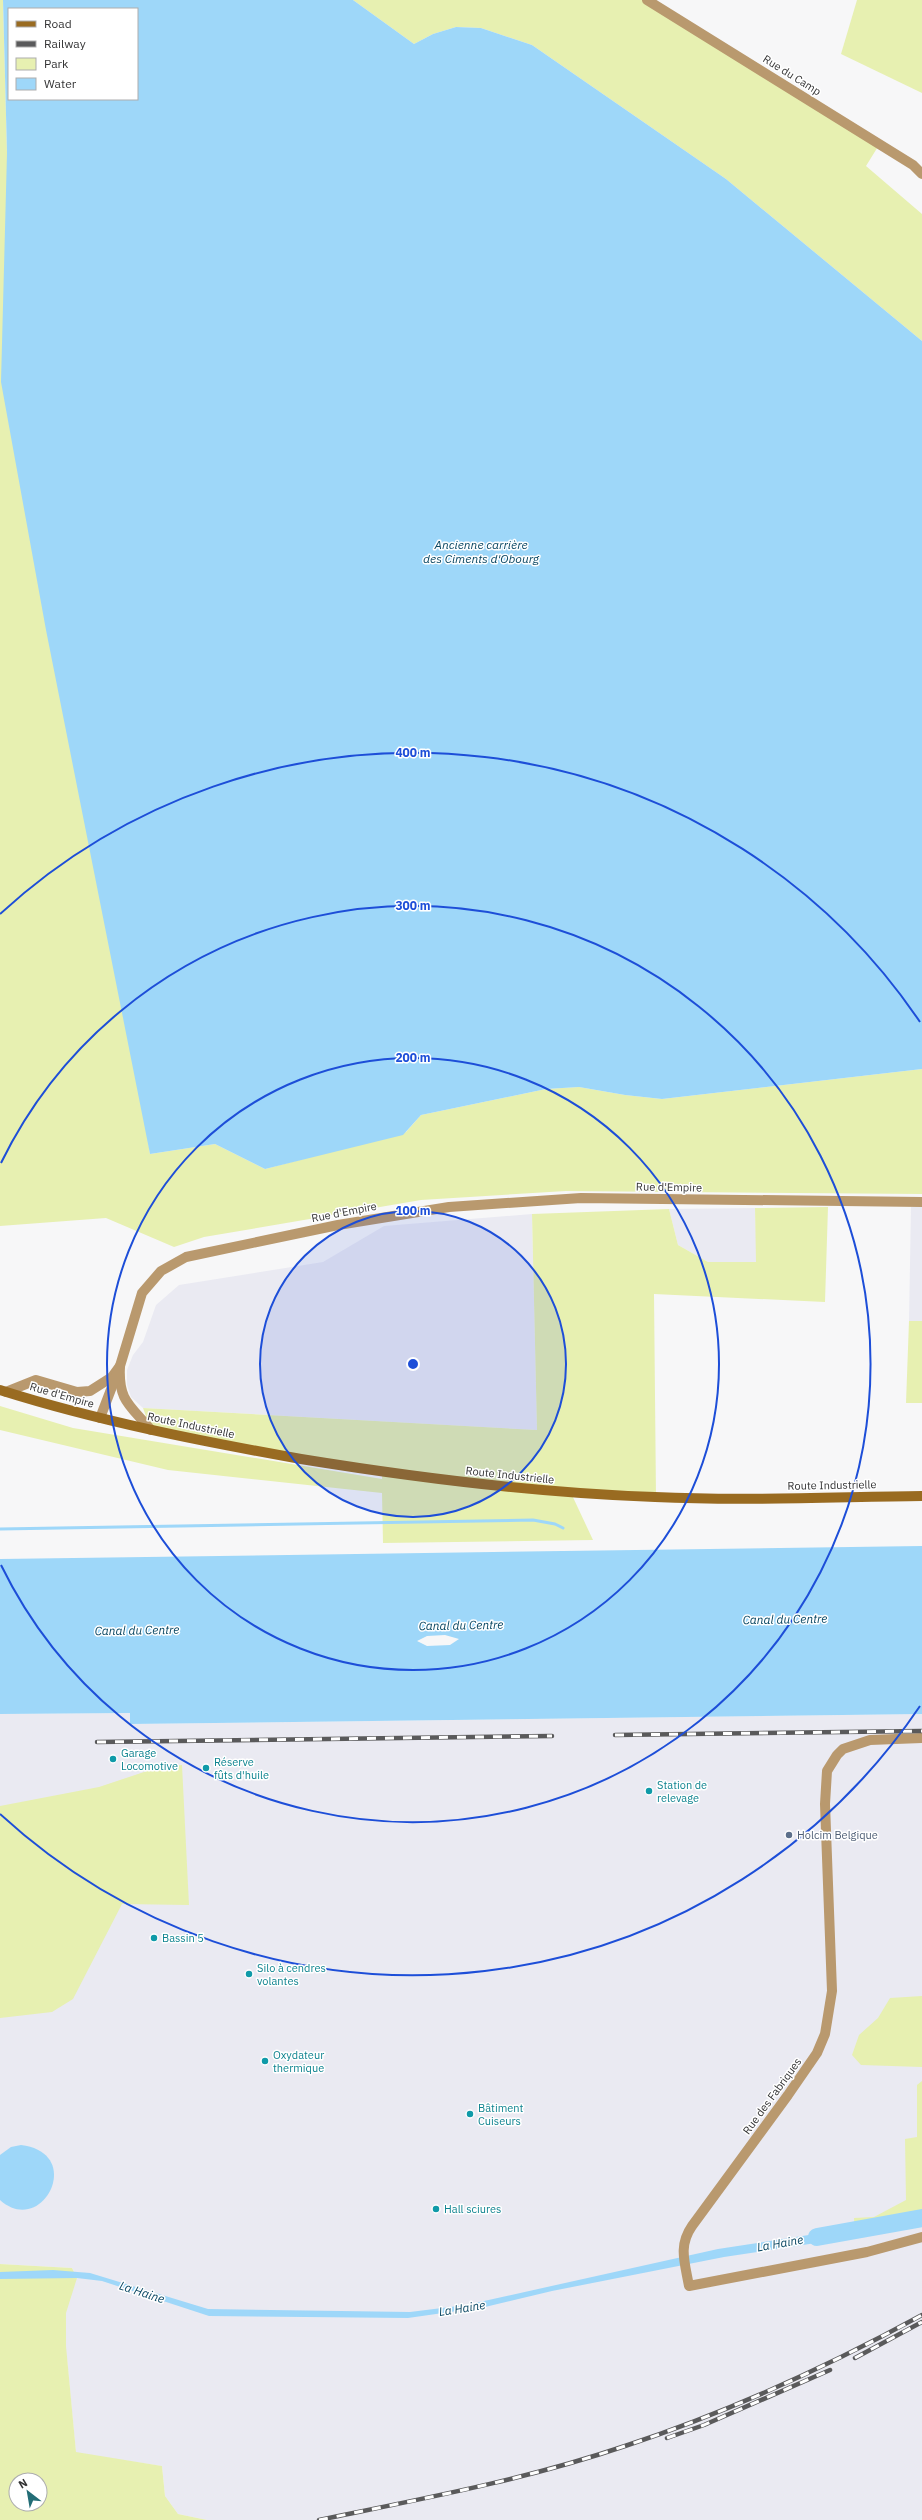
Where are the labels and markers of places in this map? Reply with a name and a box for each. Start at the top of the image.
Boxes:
centre of rings [406,1357,420,1371]
place label: Garage Locomotive [121,1746,178,1773]
marker: Garage Locomotive [108,1754,118,1764]
place label: Réserve fûts d'huile [214,1755,269,1782]
marker: Réserve fûts d'huile [201,1763,211,1773]
place label: Station de relevage [657,1778,707,1805]
marker: Station de relevage [644,1786,654,1796]
place label: Holcim Belgique [797,1828,878,1842]
marker: Holcim Belgique [784,1830,794,1840]
place label: Bassin 5 [162,1931,204,1945]
marker: Bassin 5 [149,1933,159,1943]
place label: Silo à cendres volantes [257,1961,326,1988]
marker: Silo à cendres volantes [244,1969,254,1979]
place label: Oxydateur thermique [273,2048,324,2075]
marker: Oxydateur thermique [260,2056,270,2066]
place label: Bâtiment Cuiseurs [478,2101,524,2128]
marker: Bâtiment Cuiseurs [465,2109,475,2119]
place label: Hall sciures [444,2202,501,2216]
marker: Hall sciures [431,2204,441,2214]

